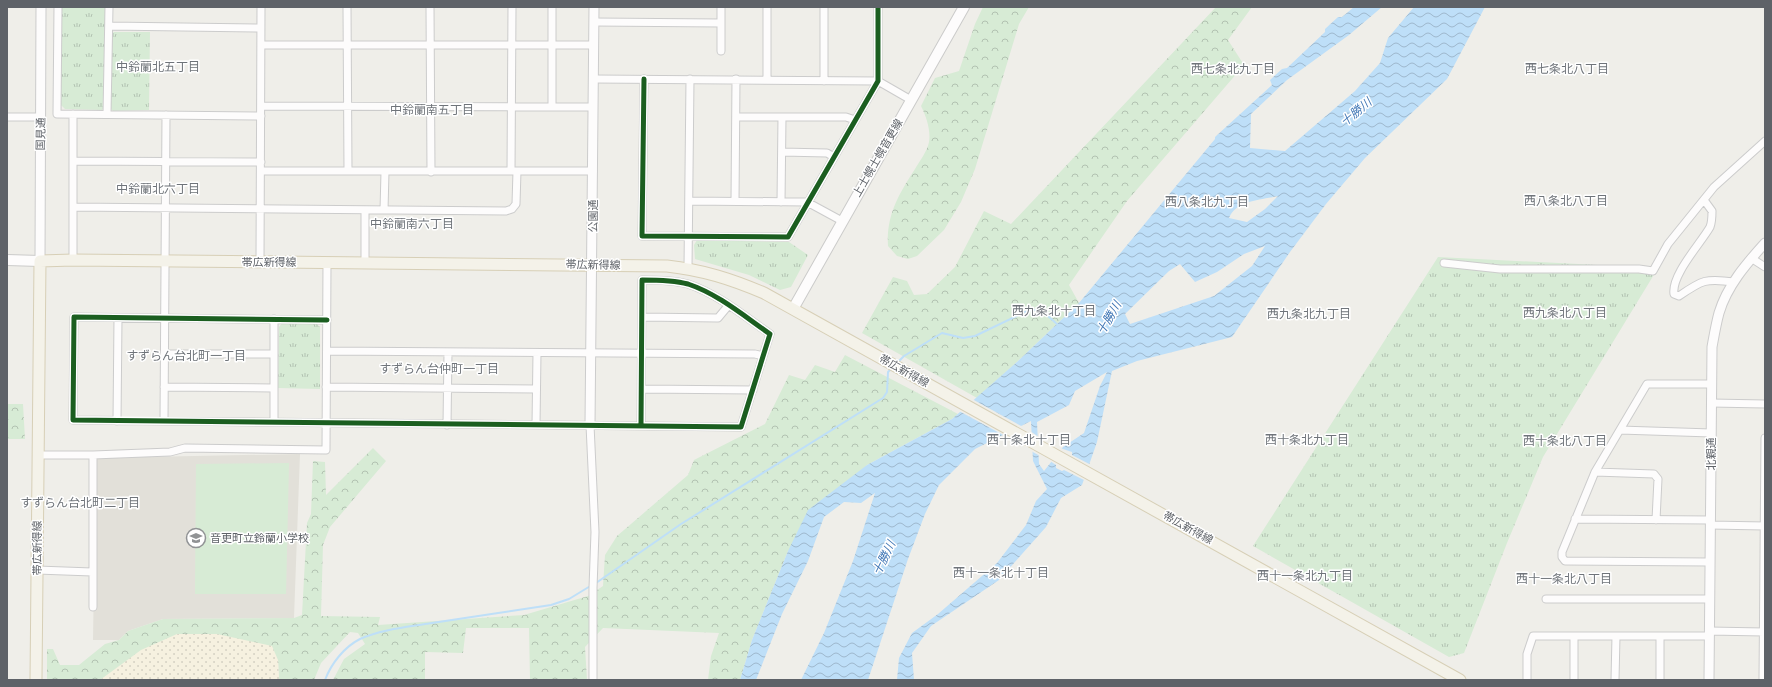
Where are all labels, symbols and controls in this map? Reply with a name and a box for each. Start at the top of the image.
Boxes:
district label: 中鈴蘭北五丁目 [116,60,200,74]
district label: 西七条北九丁目 [1191,62,1275,76]
district label: 西七条北八丁目 [1525,62,1609,76]
water label: 十勝川 [1338,94,1376,129]
district label: 中鈴蘭南五丁目 [390,103,474,117]
street label: 国見通 [34,117,48,151]
street label: 上士幌士幌音更線 [850,117,906,199]
district label: 中鈴蘭北六丁目 [116,182,200,196]
district label: 西八条北八丁目 [1524,194,1608,208]
district label: 西八条北九丁目 [1165,195,1249,209]
street label: 公園通 [587,200,600,233]
district label: 中鈴蘭南六丁目 [370,217,454,231]
street label: 帯広新得線 [242,256,297,269]
street label: 帯広新得線 [565,258,621,272]
water label: 十勝川 [1094,297,1125,337]
district label: 西九条北十丁目 [1012,304,1096,318]
district label: 西九条北八丁目 [1523,306,1607,320]
district label: 西九条北九丁目 [1267,307,1351,321]
district label: すずらん台北町一丁目 [126,349,246,363]
street label: 帯広新得線 [877,352,931,390]
district label: すずらん台仲町一丁目 [379,362,499,376]
district label: 西十条北十丁目 [987,433,1071,447]
district label: 西十条北九丁目 [1265,433,1349,447]
district label: 西十条北八丁目 [1523,434,1607,448]
street label: 北親通 [1705,438,1718,471]
district label: すずらん台北町二丁目 [20,496,140,510]
street label: 帯広新得線 [1161,509,1215,547]
street label: 帯広新得線 [31,521,44,576]
school or university icon: 音更町立鈴蘭小学校 [185,527,207,549]
place label: 音更町立鈴蘭小学校 [210,532,309,545]
water label: 十勝川 [870,537,899,577]
district label: 西十一条北十丁目 [953,566,1049,580]
district label: 西十一条北九丁目 [1257,569,1353,583]
district label: 西十一条北八丁目 [1516,572,1612,586]

